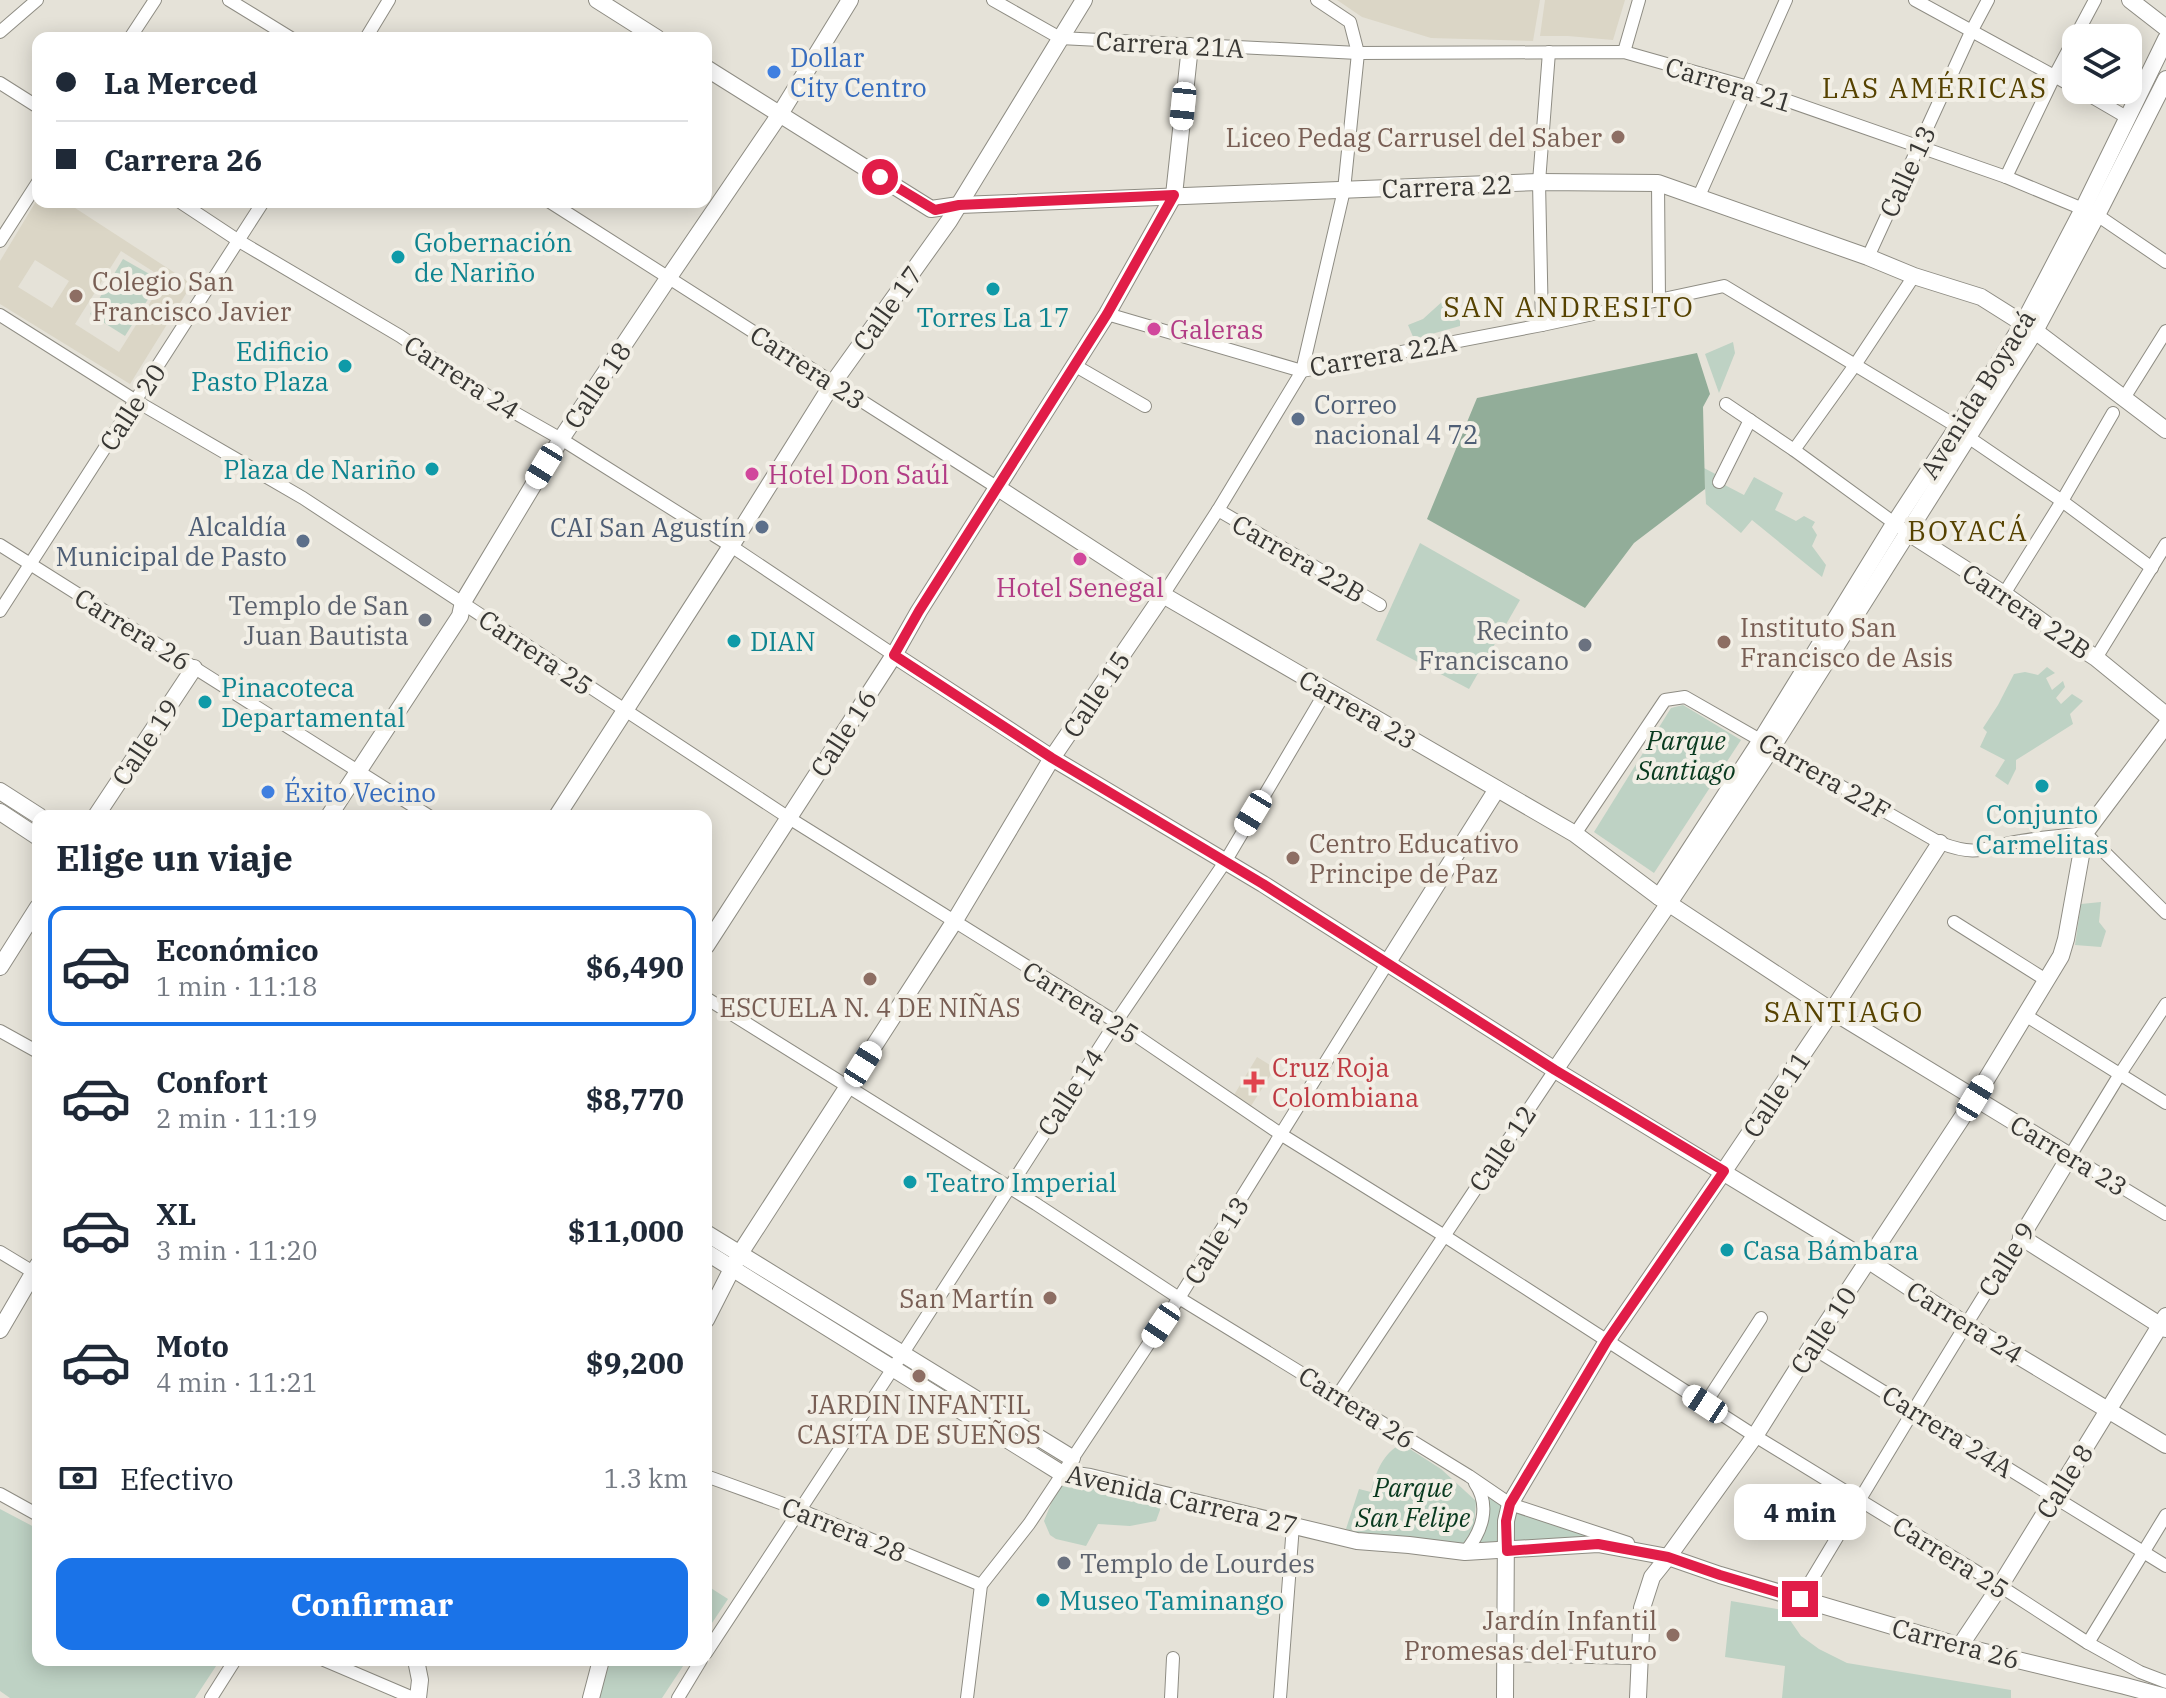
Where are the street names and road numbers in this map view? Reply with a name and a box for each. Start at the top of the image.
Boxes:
street label: Carrera 21A [1095,23,1245,65]
street label: Carrera 21 [1662,49,1796,119]
street label: Calle 13 [1871,120,1943,222]
street label: Carrera 22 [1381,167,1513,205]
street label: Calle 17 [845,259,929,357]
street label: Avenida Boyacá [1911,303,2043,485]
street label: Carrera 23 [744,317,872,417]
street label: Carrera 22A [1307,324,1459,384]
street label: Carrera 24 [398,327,526,427]
street label: Calle 18 [556,335,638,435]
street label: Calle 20 [91,357,173,457]
street label: Carrera 22B [1226,506,1372,610]
street label: Carrera 22B [1956,555,2098,667]
street label: Carrera 26 [69,580,197,678]
street label: Carrera 25 [472,601,600,703]
street label: Calle 15 [1055,644,1137,744]
street label: Carrera 23 [1293,662,1423,756]
street label: Calle 16 [802,683,884,783]
street label: Calle 19 [104,692,186,792]
street label: Carrera 22F [1753,725,1897,827]
street label: Carrera 25 [1017,953,1145,1051]
street label: Calle 14 [1029,1042,1111,1142]
street label: Calle 11 [1735,1044,1817,1144]
street label: Calle 12 [1461,1098,1543,1198]
street label: Carrera 23 [2004,1107,2134,1203]
street label: Calle 13 [1176,1190,1256,1290]
street label: Calle 9 [1970,1215,2042,1303]
street label: Carrera 24 [1901,1273,2029,1371]
street label: Calle 10 [1782,1280,1864,1380]
street label: Carrera 26 [1293,1358,1421,1456]
street label: Carrera 24A [1876,1377,2020,1485]
street label: Calle 8 [2028,1437,2100,1525]
street label: Avenida Carrera 27 [1063,1456,1301,1542]
street label: Carrera 28 [777,1489,911,1569]
street label: Carrera 25 [1887,1508,2015,1606]
street label: Carrera 26 [1888,1610,2024,1676]

